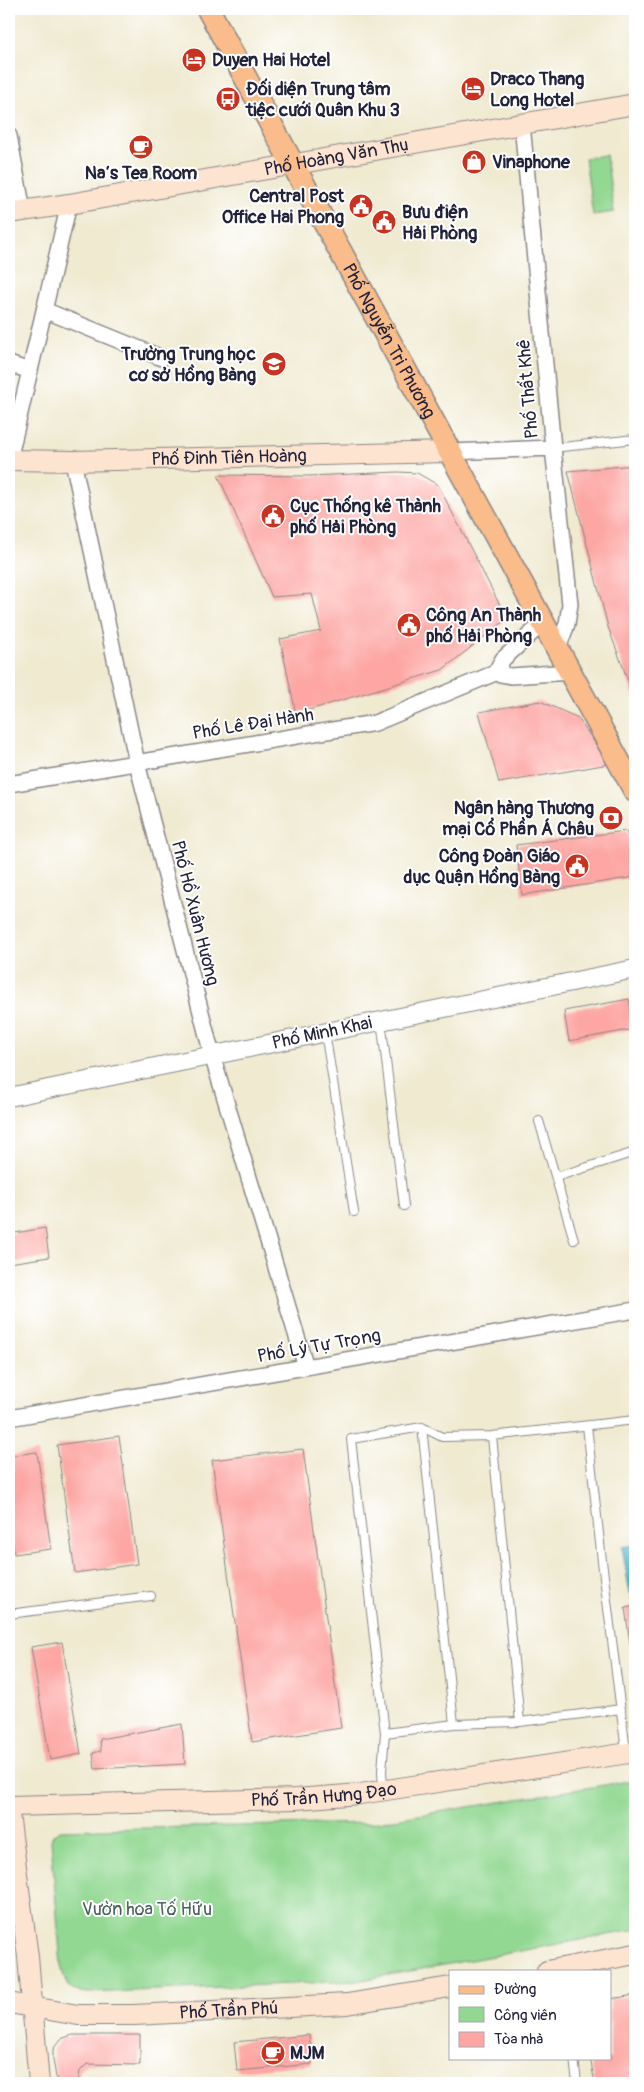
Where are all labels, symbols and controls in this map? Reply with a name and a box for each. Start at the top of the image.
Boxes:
hotel icon: Duyen Hai Hotel [181,47,207,73]
place label: Duyen Hai Hotel [212,49,330,72]
place label: Draco Thang Long Hotel [490,68,584,112]
hotel icon: Draco Thang Long Hotel [460,76,486,102]
place label: Đối diện Trung tâm tiệc cưới Quân Khu 3 [245,78,400,122]
bus stop icon: Đối diện Trung tâm tiệc cưới Quân Khu 3 [215,86,241,112]
street label: Phố Hoàng Văn Thụ [262,133,410,181]
cafe icon: Na‘s Tea Room [128,134,154,160]
shop icon: Vinaphone [461,149,487,175]
place label: Vinaphone [492,151,571,174]
place label: Na‘s Tea Room [85,162,197,185]
place label: Central Post Office Hai Phong [222,185,345,229]
public building icon: Central Post Office Hai Phong [348,193,374,219]
place label: Bưu điện Hải Phòng [402,201,477,245]
public building icon: Bưu điện Hải Phòng [371,209,397,235]
street label: Phố Nguyễn Tri Phương [337,259,441,422]
street label: Phố Thất Khê [512,338,544,440]
place label: Trường Trung học cơ sở Hồng Bàng [120,343,256,387]
school or university icon: Trường Trung học cơ sở Hồng Bàng [261,351,287,377]
street label: Phố Đinh Tiên Hoàng [151,444,307,471]
place label: Cục Thống kê Thành phố Hải Phòng [290,495,441,539]
public building icon: Cục Thống kê Thành phố Hải Phòng [260,503,286,529]
place label: Công An Thành phố Hải Phòng [426,604,542,648]
public building icon: Công An Thành phố Hải Phòng [396,612,422,638]
street label: Phố Lê Đại Hành [191,703,315,745]
place label: Ngân hàng Thương mại Cổ Phần Á Châu [442,797,594,841]
bank icon: Ngân hàng Thương mại Cổ Phần Á Châu [598,805,624,831]
street label: Phố Hồ Xuân Hương [166,838,224,988]
place label: Công Đoàn Giáo dục Quận Hồng Bàng [404,845,560,889]
public building icon: Công Đoàn Giáo dục Quận Hồng Bàng [564,853,590,879]
street label: Phố Minh Khai [270,1011,374,1055]
street label: Phố Lý Tự Trọng [256,1324,382,1368]
street label: Phố Trần Hưng Đạo [251,1777,398,1812]
park label: Vườn hoa Tố Hữu [82,1898,212,1921]
legend [449,1970,612,2060]
text: Đường [494,1980,536,1999]
street label: Phố Trần Phú [179,1996,279,2024]
text: Công viên [494,2006,557,2025]
text: Tòa nhà [494,2030,543,2049]
cafe icon: MJM [260,2040,286,2066]
place label: MJM [290,2042,325,2065]

